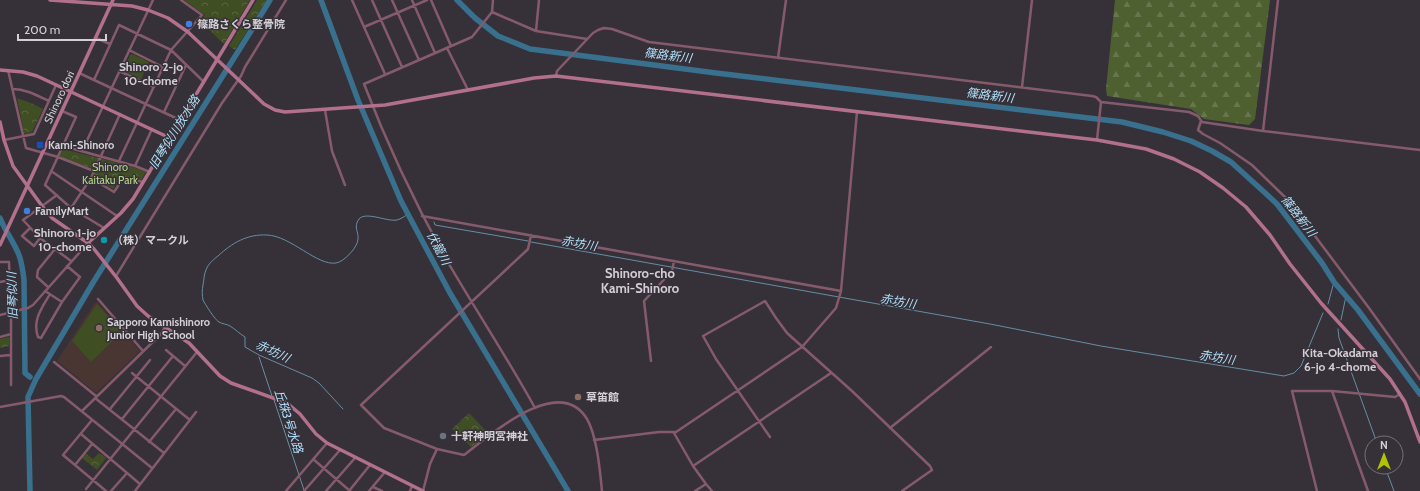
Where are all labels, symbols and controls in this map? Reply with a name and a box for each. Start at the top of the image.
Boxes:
scale bar [18,16,106,42]
place label: 篠路さくら整骨院 [197,17,285,31]
marker: 篠路さくら整骨院 [184,19,194,29]
text: 200 m [24,22,60,37]
water label: 篠路新川 [643,45,695,66]
district label: Shinoro 2-jo 10-chome [119,59,183,88]
street label: Shinoro dori [41,68,77,126]
water label: 篠路新川 [965,85,1017,106]
water label: 旧琴似川放水路 [145,92,203,172]
place label: Kami-Shinoro [48,138,114,152]
marker: Kami-Shinoro [35,140,45,150]
park label: Shinoro Kaitaku Park [82,160,138,187]
water label: 篠路新川 [1278,192,1321,241]
place label: FamilyMart [35,204,89,218]
marker: FamilyMart [22,206,32,216]
district label: Shinoro 1-jo 10-chome [34,225,96,254]
water label: 伏籠川 [424,229,455,269]
water label: 赤坊川 [560,232,600,254]
place label: （株）マークル [112,233,189,247]
marker: （株）マークル [99,235,109,245]
district label: Shinoro-cho Kami-Shinoro [601,265,680,296]
water label: 旧琴似川 [4,270,20,320]
water label: 赤坊川 [879,290,919,312]
place label: Sapporo Kamishinoro Junior High School [106,315,210,342]
marker: Sapporo Kamishinoro Junior High School [94,323,104,333]
water label: 赤坊川 [254,337,294,366]
district label: Kita-Okadama 6-jo 4-chome [1302,345,1378,374]
water label: 赤坊川 [1198,347,1238,368]
water label: 丘珠3号水路 [272,387,307,456]
place label: 草笛館 [586,390,619,404]
marker: 草笛館 [573,392,583,402]
place label: 十軒神明宮神社 [451,429,528,443]
marker: 十軒神明宮神社 [438,431,448,441]
north arrow [1364,435,1404,475]
text: N [1380,438,1388,452]

